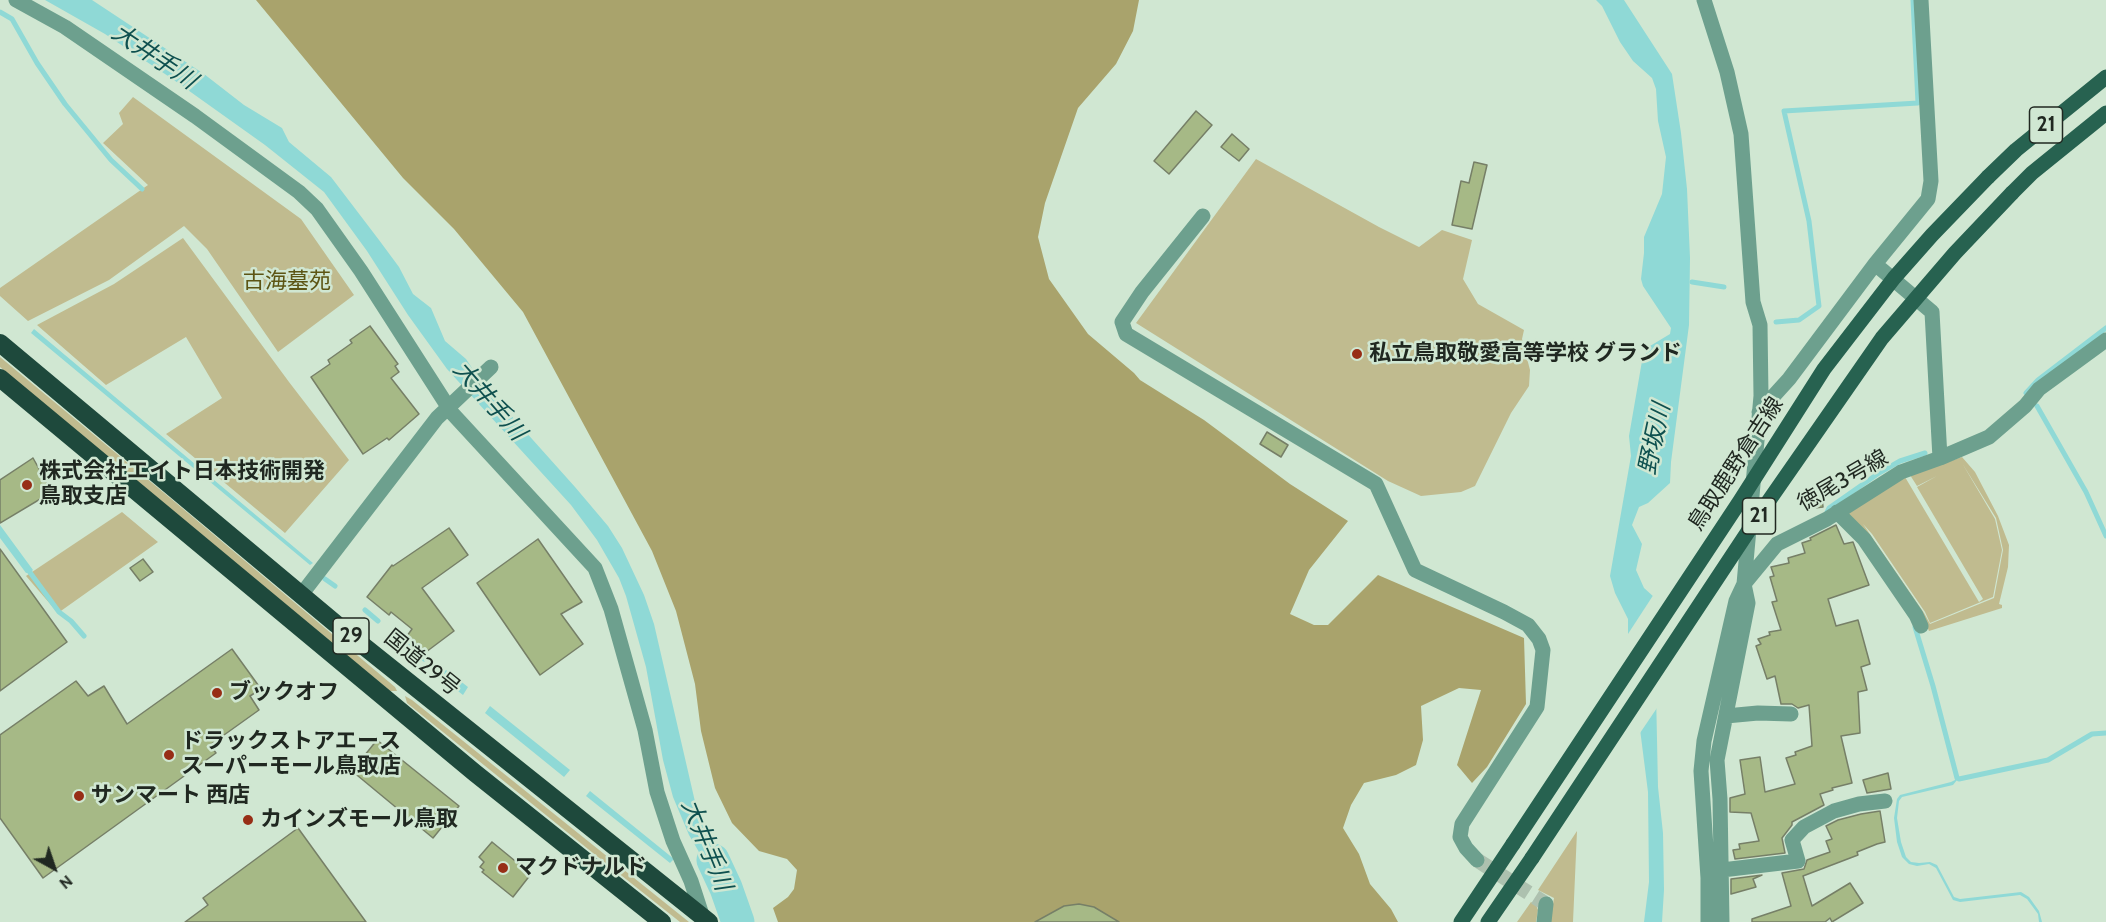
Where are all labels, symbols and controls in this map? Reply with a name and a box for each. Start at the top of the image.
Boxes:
water label: 大井手川 [106,18,202,96]
road number: 21 [2030,107,2062,143]
park label: 古海墓苑 [243,269,331,295]
place label: 私立鳥取敬愛高等学校 グランド [1369,341,1682,367]
marker: 私立鳥取敬愛高等学校 グランド [1350,347,1364,361]
water label: 大井手川 [447,355,531,447]
street label: 鳥取鹿野倉吉線 [1683,392,1789,536]
water label: 野坂川 [1633,401,1677,477]
street label: 徳尾3号線 [1793,445,1893,517]
place label: 株式会社エイト日本技術開発 鳥取支店 [39,459,325,511]
marker: 株式会社エイト日本技術開発 鳥取支店 [20,478,34,492]
road number: 21 [1742,498,1776,534]
road number: 29 [333,618,369,654]
street label: 国道29号 [379,624,465,702]
place label: ブックオフ [229,680,339,706]
marker: ブックオフ [210,686,224,700]
place label: ドラックストアエース スーパーモール鳥取店 [181,729,401,780]
marker: ドラックストアエース スーパーモール鳥取店 [162,748,176,762]
place label: サンマート 西店 [91,783,250,809]
marker: サンマート 西店 [72,789,86,803]
water label: 大井手川 [675,795,737,895]
place label: カインズモール鳥取 [260,807,458,833]
marker: カインズモール鳥取 [241,813,255,827]
north arrow [24,838,84,898]
place label: マクドナルド [515,855,647,881]
marker: マクドナルド [496,861,510,875]
text: N [55,871,76,893]

